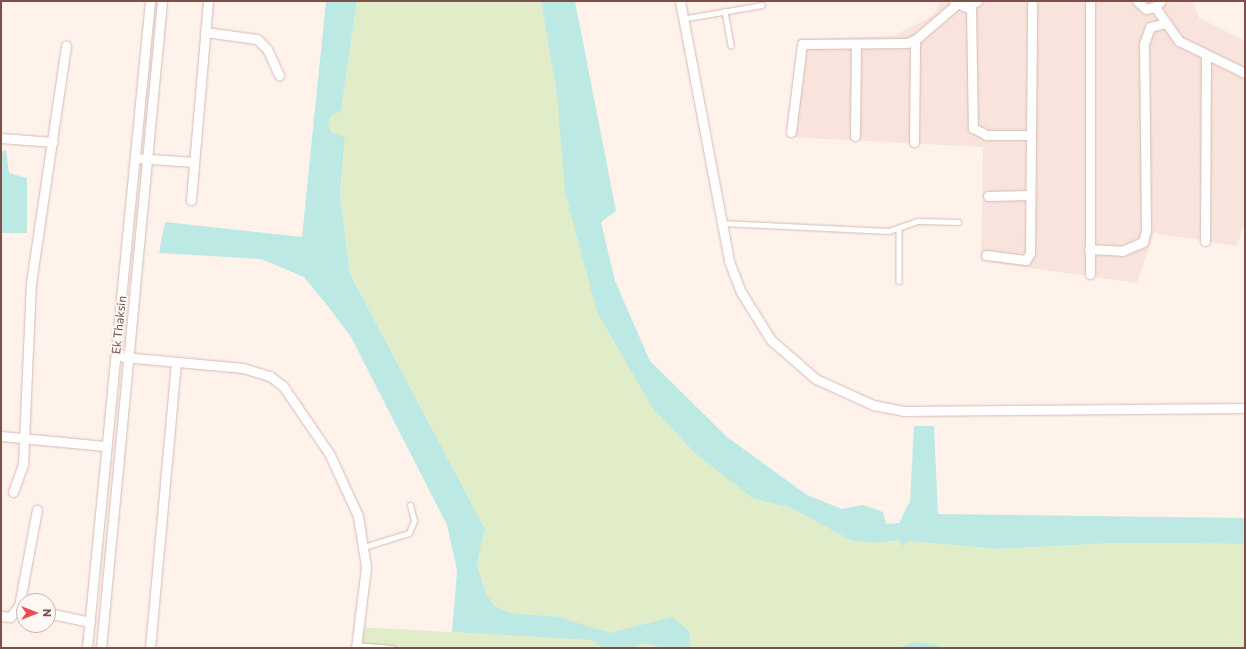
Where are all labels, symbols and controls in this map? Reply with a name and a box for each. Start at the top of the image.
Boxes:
street label: Ek Thaksin [109,295,129,355]
north arrow [16,593,56,633]
text: N [41,609,54,617]

